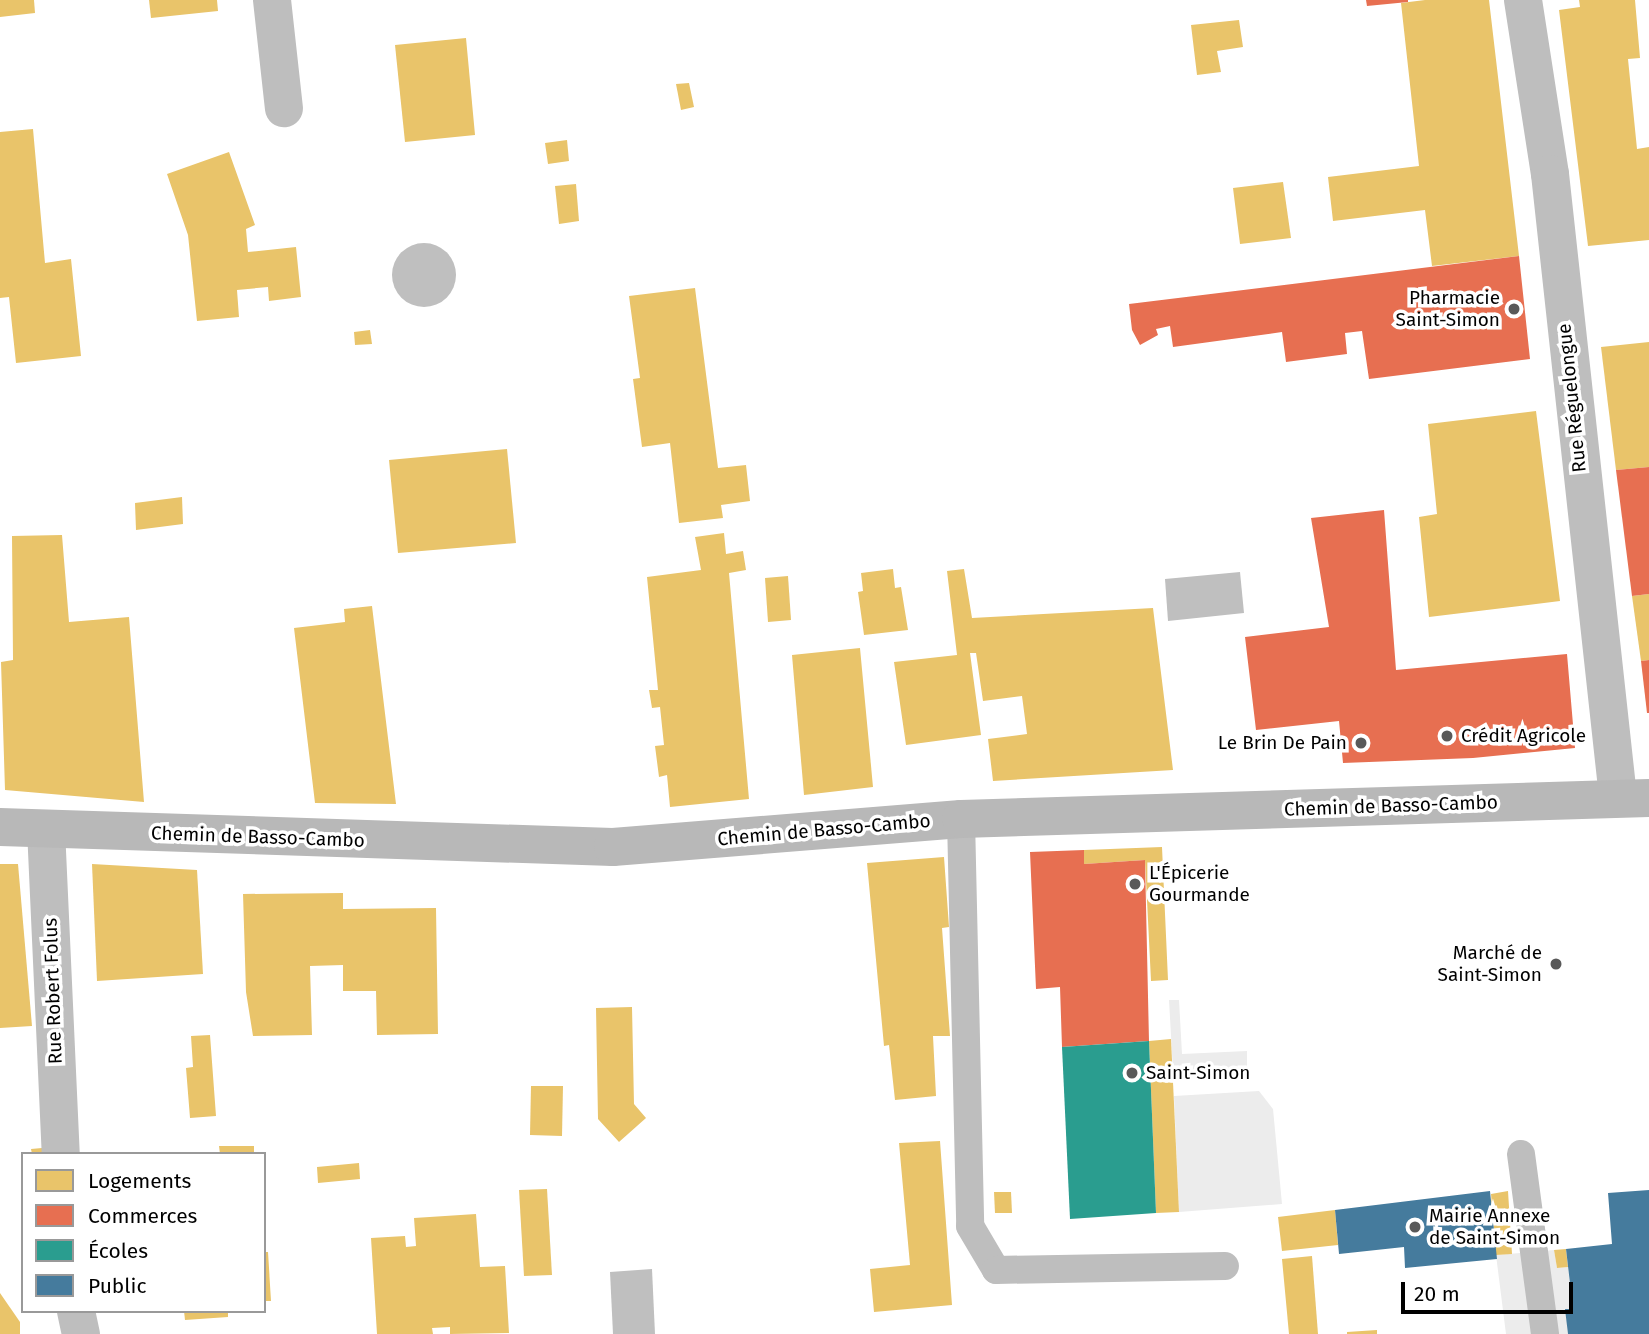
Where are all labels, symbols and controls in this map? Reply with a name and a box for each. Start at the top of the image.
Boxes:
place label: Pharmacie Saint-Simon [1396,287,1500,331]
marker: Pharmacie Saint-Simon [1506,301,1522,317]
street label: Rue Réguelongue [1553,323,1591,473]
place label: Crédit Agricole [1461,725,1586,747]
marker: Crédit Agricole [1439,728,1455,744]
place label: Le Brin De Pain [1218,732,1347,754]
marker: Le Brin De Pain [1353,735,1369,751]
street label: Chemin de Basso-Cambo [1284,791,1498,821]
street label: Chemin de Basso-Cambo [716,809,932,851]
street label: Chemin de Basso-Cambo [151,822,365,852]
place label: L'Épicerie Gourmande [1149,862,1250,906]
marker: L'Épicerie Gourmande [1127,876,1143,892]
street label: Rue Robert Folus [39,917,67,1065]
place label: Marché de Saint-Simon [1438,942,1542,986]
marker: Marché de Saint-Simon [1548,956,1564,972]
place label: Saint-Simon [1146,1062,1250,1084]
marker: Saint-Simon [1124,1065,1140,1081]
legend [21,1152,266,1313]
text: Logements [88,1168,191,1194]
text: Commerces [88,1203,197,1229]
place label: Mairie Annexe de Saint-Simon [1429,1205,1560,1249]
marker: Mairie Annexe de Saint-Simon [1407,1219,1423,1235]
text: Écoles [88,1238,148,1264]
scale bar [1404,1268,1576,1312]
text: Public [88,1273,146,1299]
text: 20 m [1414,1281,1460,1307]

